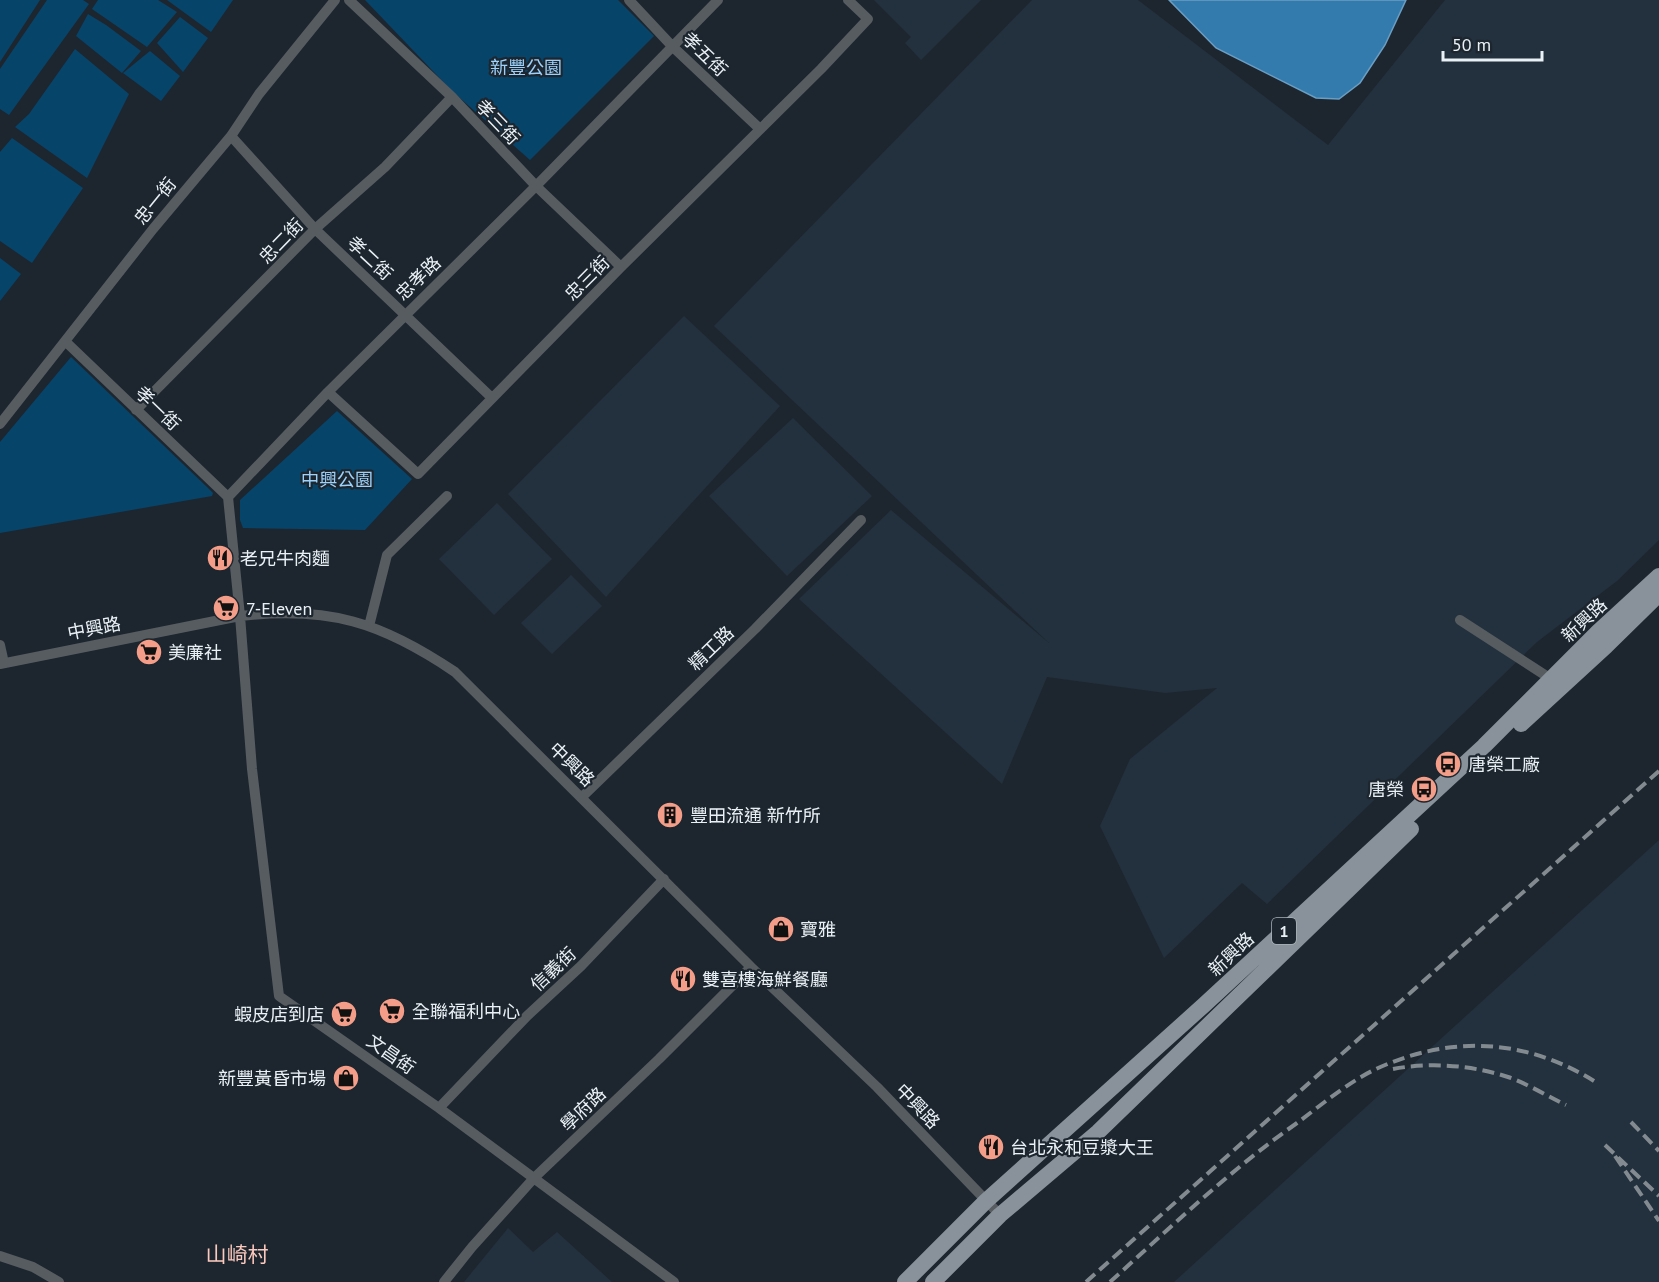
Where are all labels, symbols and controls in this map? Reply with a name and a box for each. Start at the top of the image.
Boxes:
scale bar [1443,24,1542,62]
street label: 孝五街 [678,27,732,81]
text: 50 m [1452,33,1491,56]
park label: 新豐公園 [490,56,562,79]
street label: 孝三街 [471,95,525,149]
street label: 忠一街 [129,173,181,229]
street label: 忠二街 [254,214,308,268]
street label: 孝二街 [342,231,398,285]
street label: 忠孝路 [391,251,445,305]
street label: 忠三街 [560,251,614,305]
street label: 孝一街 [131,381,185,435]
park label: 中興公園 [301,468,373,491]
restaurant icon: 老兄牛肉麵 [205,543,235,573]
place label: 老兄牛肉麵 [240,547,330,570]
supermarket icon: 7-Eleven [211,593,241,623]
street label: 新興路 [1556,593,1612,647]
place label: 7-Eleven [246,597,312,620]
street label: 中興路 [65,612,123,644]
street label: 精工路 [684,621,738,675]
supermarket icon: 美廉社 [134,637,164,667]
place label: 美廉社 [168,641,222,664]
street label: 中興路 [545,737,599,791]
bus stop icon: 唐榮工廠 [1433,749,1463,779]
place label: 唐榮工廠 [1468,753,1540,776]
bus stop icon: 唐榮 [1409,774,1439,804]
place label: 唐榮 [1368,778,1404,801]
building icon: 豐田流通 新竹所 [655,800,685,830]
place label: 豐田流通 新竹所 [690,804,821,827]
shop icon: 寶雅 [766,914,796,944]
place label: 寶雅 [800,918,836,941]
road number: 1 [1272,918,1296,944]
street label: 新興路 [1203,927,1259,981]
street label: 信義街 [525,942,581,996]
restaurant icon: 雙喜樓海鮮餐廳 [668,964,698,994]
place label: 雙喜樓海鮮餐廳 [702,968,828,991]
supermarket icon: 全聯福利中心 [377,996,407,1026]
supermarket icon: 蝦皮店到店 [329,999,359,1029]
place label: 全聯福利中心 [412,1000,520,1023]
place label: 蝦皮店到店 [234,1003,324,1026]
street label: 文昌街 [362,1029,420,1079]
shop icon: 新豐黃昏市場 [331,1063,361,1093]
place label: 新豐黃昏市場 [218,1067,326,1090]
street label: 中興路 [891,1079,945,1133]
street label: 學府路 [556,1082,610,1136]
restaurant icon: 台北永和豆漿大王 [976,1132,1006,1162]
place label: 台北永和豆漿大王 [1010,1136,1154,1159]
district label: 山崎村 [206,1241,269,1268]

